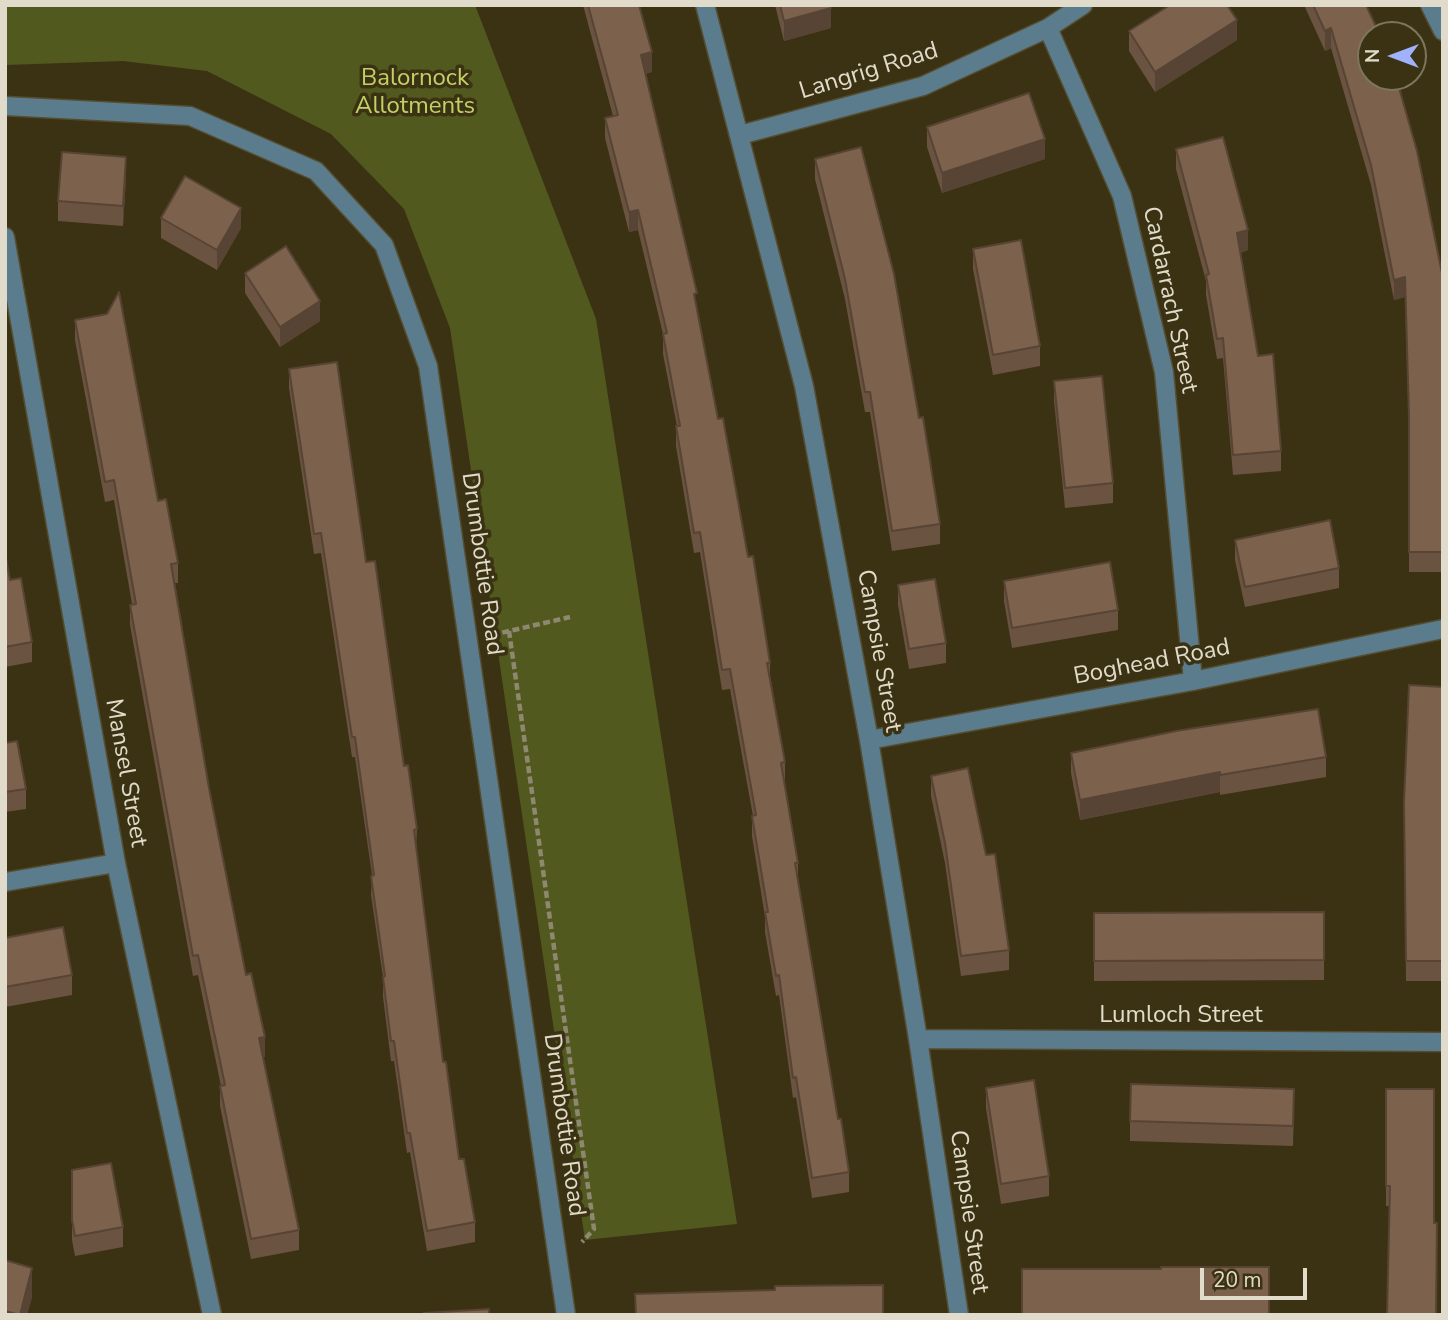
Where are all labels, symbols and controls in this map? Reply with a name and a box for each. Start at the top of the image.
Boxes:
north arrow [1357,21,1427,91]
street label: Langrig Road [796,37,942,107]
text: N [1360,49,1386,63]
park label: Balornock Allotments [355,65,475,121]
street label: Cardarrach Street [1135,204,1203,396]
street label: Drumbottie Road [454,471,508,657]
street label: Campsie Street [850,567,906,735]
street label: Boghead Road [1071,634,1233,692]
street label: Mansel Street [98,697,152,849]
street label: Lumloch Street [1099,1002,1263,1030]
street label: Drumbottie Road [536,1032,590,1218]
street label: Campsie Street [942,1129,994,1295]
scale bar [1203,1254,1310,1298]
text: 20 m [1213,1266,1262,1294]

